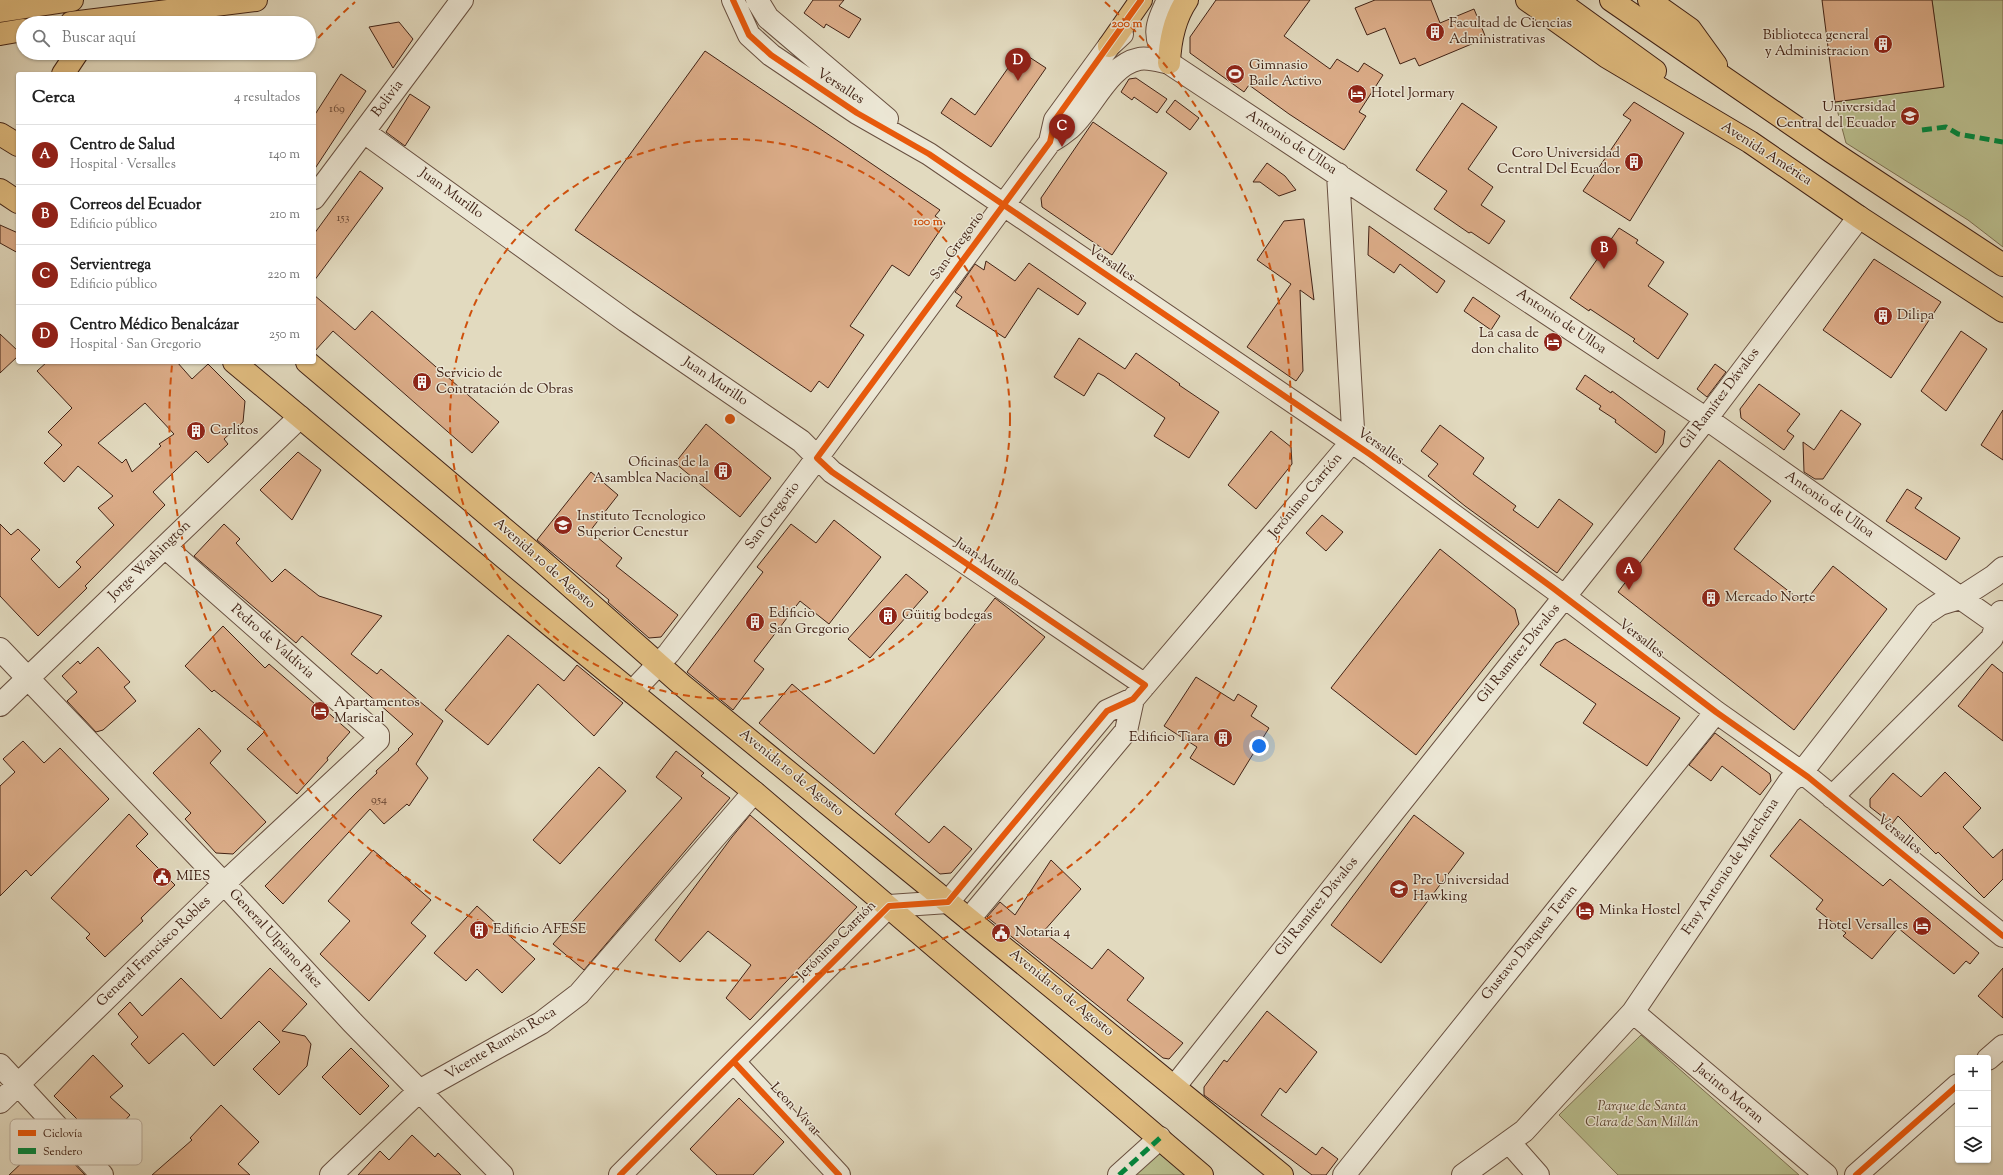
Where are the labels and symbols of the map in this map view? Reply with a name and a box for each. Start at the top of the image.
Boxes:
place label: Facultad de Ciencias Administrativas [1449,14,1572,50]
text: 200 m [1112,15,1142,33]
building icon: Facultad de Ciencias Administrativas [1424,21,1446,43]
place label: Biblioteca general y Administracion [1763,26,1869,62]
building icon: Biblioteca general y Administracion [1872,33,1894,55]
pin: D [1005,48,1031,81]
place label: Gimnasio Baile Activo [1249,56,1322,92]
sports icon: Gimnasio Baile Activo [1224,63,1246,85]
street label: Versalles [812,64,868,110]
street label: Bolivia [367,76,409,122]
hotel icon: Hotel Jormary [1346,83,1368,105]
place label: Hotel Jormary [1371,84,1455,104]
place label: Universidad Central del Ecuador [1776,98,1897,134]
house number: 169 [329,100,345,118]
school or university icon: Universidad Central del Ecuador [1899,105,1921,127]
street label: Antonio de Ulloa [1241,106,1341,180]
pin: C [1049,114,1075,147]
street label: Avenida América [1717,117,1816,191]
place label: Coro Universidad Central Del Ecuador [1497,144,1621,180]
building icon: Coro Universidad Central Del Ecuador [1623,151,1645,173]
street label: Juan Murillo [414,163,488,224]
street label: San Gregorio [926,207,990,284]
house number: 153 [336,209,350,227]
text: 100 m [912,213,943,231]
pin: B [1591,236,1617,269]
street label: Versalles [1083,241,1139,287]
street label: Antonio de Ulloa [1512,284,1611,360]
building icon: Dilipa [1872,305,1894,327]
place label: Dilipa [1897,306,1935,326]
place label: La casa de don chalito [1471,324,1539,360]
hotel icon: La casa de don chalito [1542,331,1564,353]
street label: Gil Ramírez Dávalos [1675,344,1765,454]
street label: Juan Murillo [677,352,752,411]
place label: Servicio de Contratación de Obras [436,364,573,400]
building icon: Servicio de Contratación de Obras [411,371,433,393]
centre of rings [723,412,737,426]
building icon: Carlitos [185,420,207,442]
place label: Carlitos [210,421,258,441]
street label: Versalles [1352,424,1408,470]
street label: Jerónimo Carrión [1264,449,1348,544]
place label: Oficinas de la Asamblea Nacional [593,453,710,489]
building icon: Oficinas de la Asamblea Nacional [712,460,734,482]
street label: Antonio de Ulloa [1780,467,1878,544]
street label: San Gregorio [741,478,805,554]
place label: Instituto Tecnologico Superior Cenestur [577,507,706,543]
street label: Avenida 10 de Agosto [489,514,600,614]
school or university icon: Instituto Tecnologico Superior Cenestur [552,514,574,536]
street label: Jorge Washington [104,516,196,606]
street label: Juan Murillo [949,533,1024,592]
pin: A [1616,557,1642,590]
building icon: Mercado Norte [1700,587,1722,609]
place label: Mercado Norte [1725,588,1816,608]
street label: Pedro de Valdivia [226,600,319,684]
street label: Gil Ramírez Dávalos [1473,600,1565,708]
place label: Edificio San Gregorio [769,604,850,640]
building icon: Güitig bodegas [877,605,899,627]
place label: Güitig bodegas [902,606,992,626]
building icon: Edificio San Gregorio [744,611,766,633]
street label: Versalles [1614,615,1668,663]
place label: Apartamentos Mariscal [334,693,420,729]
hotel icon: Apartamentos Mariscal [309,700,331,722]
street label: Avenida 10 de Agosto [734,725,848,822]
building icon: Edificio Tiara [1212,727,1234,749]
place label: Edificio Tiara [1129,728,1210,748]
your location [1249,736,1269,756]
house number: 954 [371,791,387,809]
street label: Fray Antonio de Marchena [1678,794,1785,939]
street label: Versalles [1872,810,1926,860]
street label: Gil Ramírez Dávalos [1271,853,1363,961]
public building icon: MIES [151,866,173,888]
place label: MIES [176,867,210,887]
place label: Pre Universidad Hawking [1413,871,1509,907]
school or university icon: Pre Universidad Hawking [1388,878,1410,900]
street label: Gustavo Darquea Teran [1477,881,1583,1005]
street label: General Ulpiano Páez [224,885,326,993]
street label: General Francisco Robles [92,892,216,1012]
street label: Jerónimo Carrión [792,897,881,986]
hotel icon: Minka Hostel [1574,900,1596,922]
place label: Minka Hostel [1599,901,1681,921]
hotel icon: Hotel Versalles [1911,915,1933,937]
place label: Hotel Versalles [1818,916,1908,936]
building icon: Edificio AFESE [468,919,490,941]
place label: Edificio AFESE [493,920,587,940]
public building icon: Notaria 4 [990,922,1012,944]
place label: Notaria 4 [1015,923,1070,943]
street label: Avenida 10 de Agosto [1004,945,1118,1042]
street label: Vicente Ramón Roca [442,1003,561,1085]
street label: Jacinto Moran [1689,1059,1768,1129]
street label: Leon Vivar [765,1079,826,1142]
park label: Parque de Santa Clara de San Millán [1585,1097,1699,1133]
legend [10,1119,142,1165]
text: Ciclovía [43,1126,82,1142]
text: Sendero [43,1144,82,1160]

